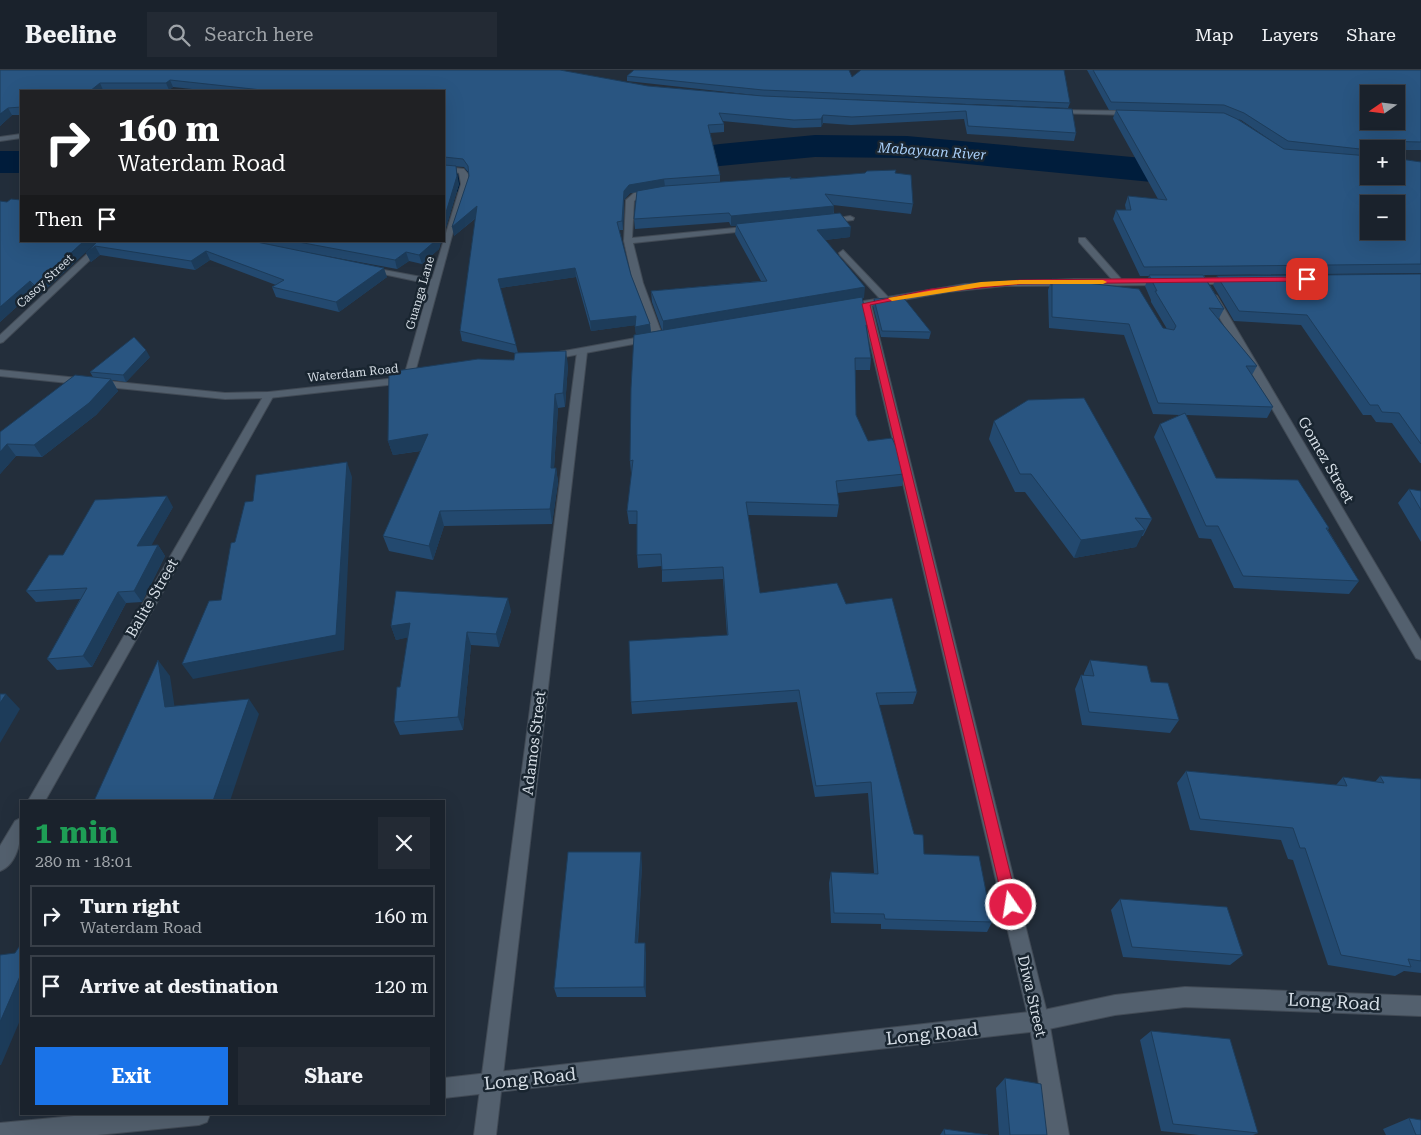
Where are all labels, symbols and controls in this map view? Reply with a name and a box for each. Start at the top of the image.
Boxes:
search box [147,12,497,57]
text: Beeline [25,21,117,49]
icon: search [165,21,193,49]
text: Search here [205,23,313,46]
text: Map [1195,24,1234,45]
text: Layers [1262,24,1318,45]
text: Share [1346,24,1396,45]
north arrow [1360,85,1405,130]
map controls [1360,85,1405,240]
text: 160 m [118,109,219,150]
icon: right [35,110,100,175]
water label: Mabayuan River [876,139,987,163]
button: + [1360,140,1405,185]
text: Waterdam Road [118,151,286,176]
button: − [1360,195,1405,240]
icon: arrive [93,205,121,233]
text: Then [35,208,83,231]
street label: Casoy Street [14,251,77,311]
street label: Guanga Lane [403,254,437,331]
pin [1286,258,1328,300]
icon: arrive [1293,265,1321,293]
street label: Waterdam Road [307,361,400,385]
street label: Gomez Street [1294,414,1358,507]
street label: Balite Street [122,555,182,641]
street label: Adamos Street [519,689,549,796]
text: 1 min [35,815,118,850]
button: close [378,817,430,869]
text: 280 m · 18:01 [35,852,133,871]
position arrow [984,878,1036,930]
text: Turn right [80,895,180,918]
icon: right [37,902,65,930]
text: 160 m [374,905,428,928]
text: Waterdam Road [80,918,202,937]
street label: Diwa Street [1014,953,1050,1039]
icon: arrive [37,972,65,1000]
text: Arrive at destination [80,975,278,998]
text: 120 m [374,975,428,998]
street label: Long Road [1287,989,1381,1014]
street label: Long Road [885,1018,980,1049]
button: Exit [35,1047,228,1105]
button: Share [238,1047,430,1105]
street label: Long Road [483,1063,578,1094]

